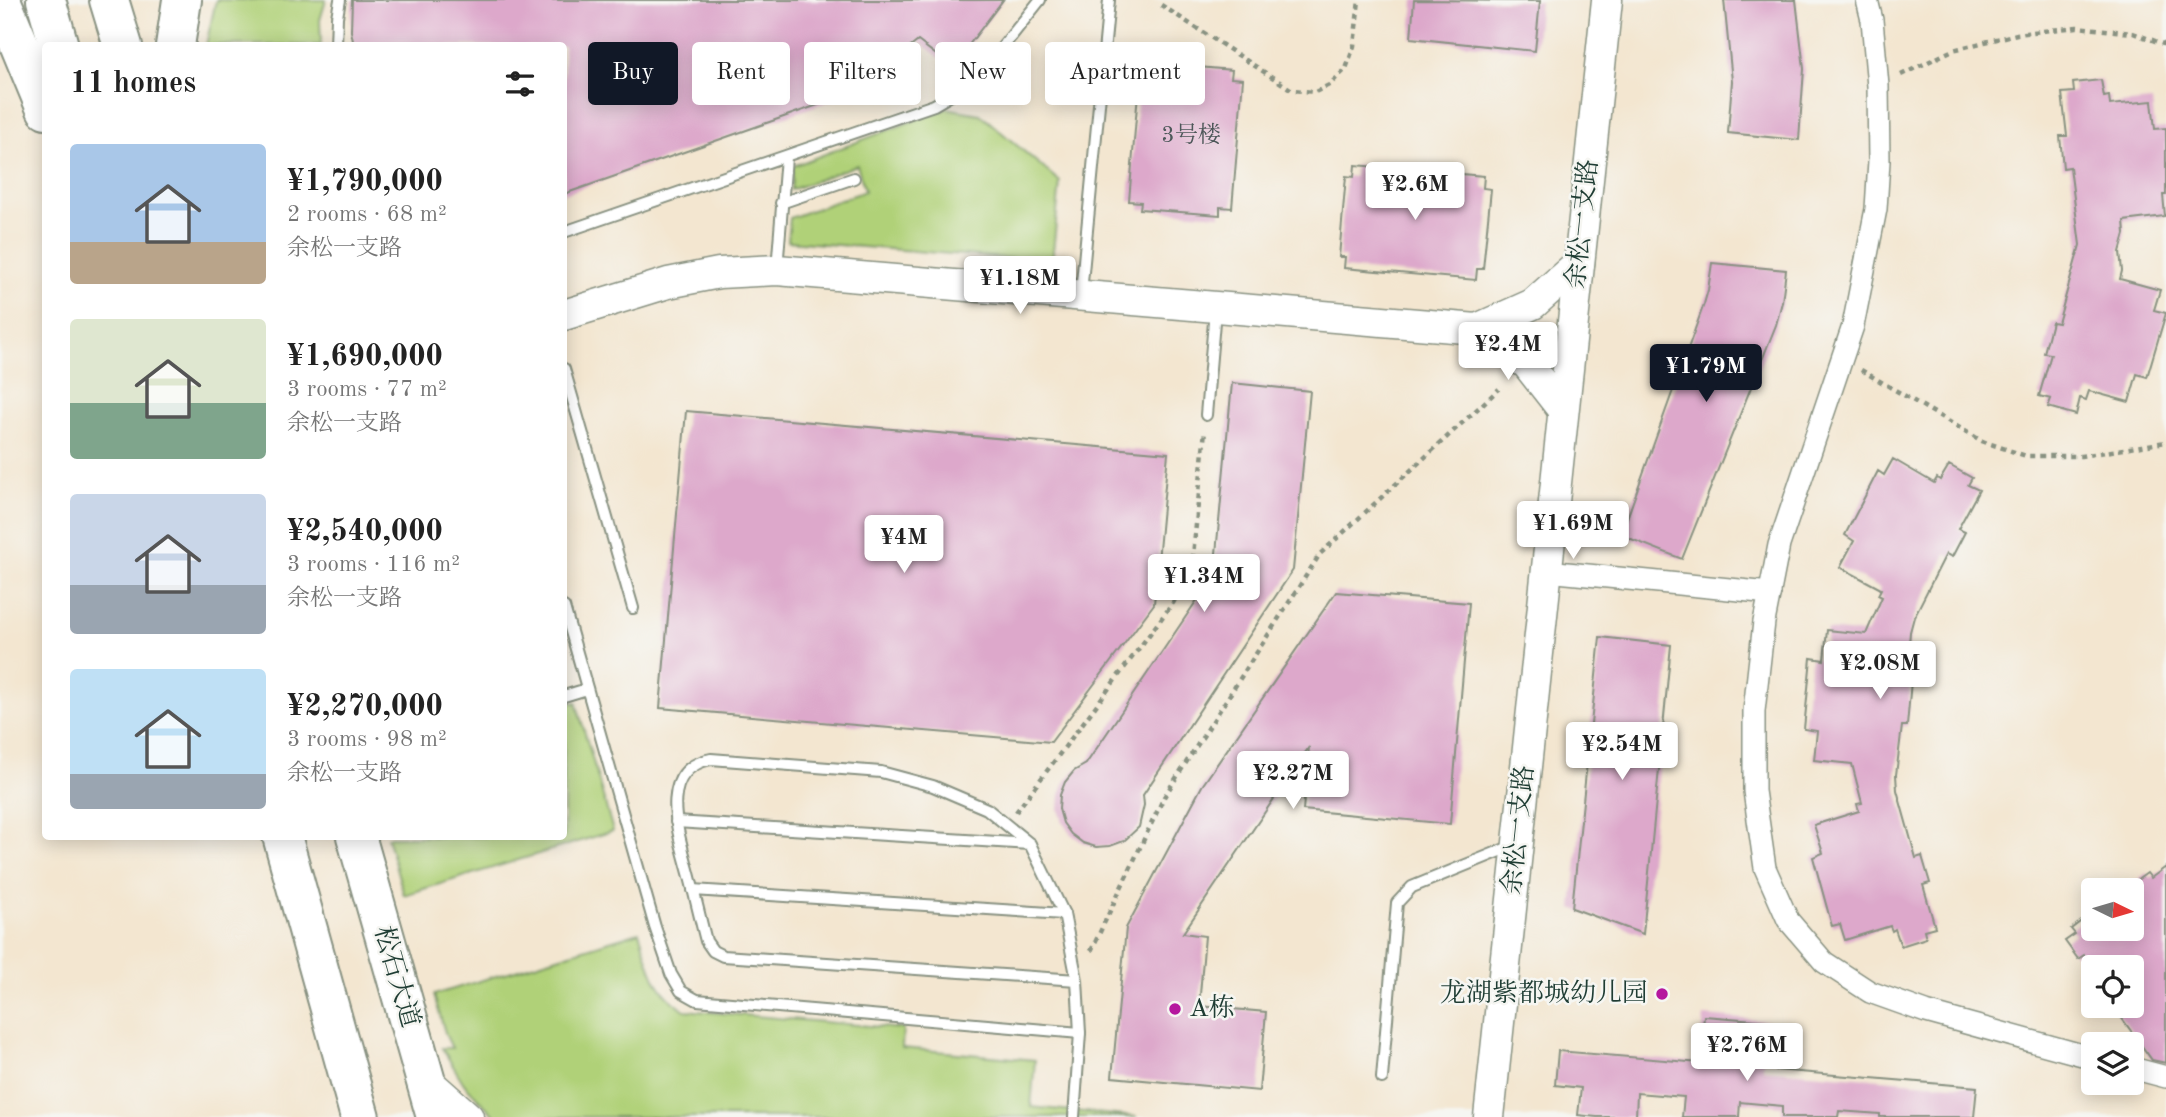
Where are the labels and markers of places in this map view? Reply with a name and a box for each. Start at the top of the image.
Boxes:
pin: ¥2.6M [1366,162,1464,222]
pin: ¥1.18M [963,256,1077,316]
pin: ¥2.4M [1459,322,1557,382]
pin: ¥1.79M [1649,344,1763,404]
pin: ¥1.69M [1516,502,1630,561]
pin: ¥4M [870,516,938,575]
pin: ¥1.34M [1147,554,1261,614]
pin: ¥2.08M [1823,642,1937,701]
pin: ¥2.54M [1565,722,1679,782]
pin: ¥2.27M [1236,752,1350,811]
place label: 龙湖紫都城幼儿园 [1440,979,1648,1007]
marker: 龙湖紫都城幼儿园 [1654,986,1670,1002]
place label: A栋 [1189,994,1235,1022]
marker: A栋 [1167,1001,1183,1017]
pin: ¥2.76M [1690,1024,1804,1083]

